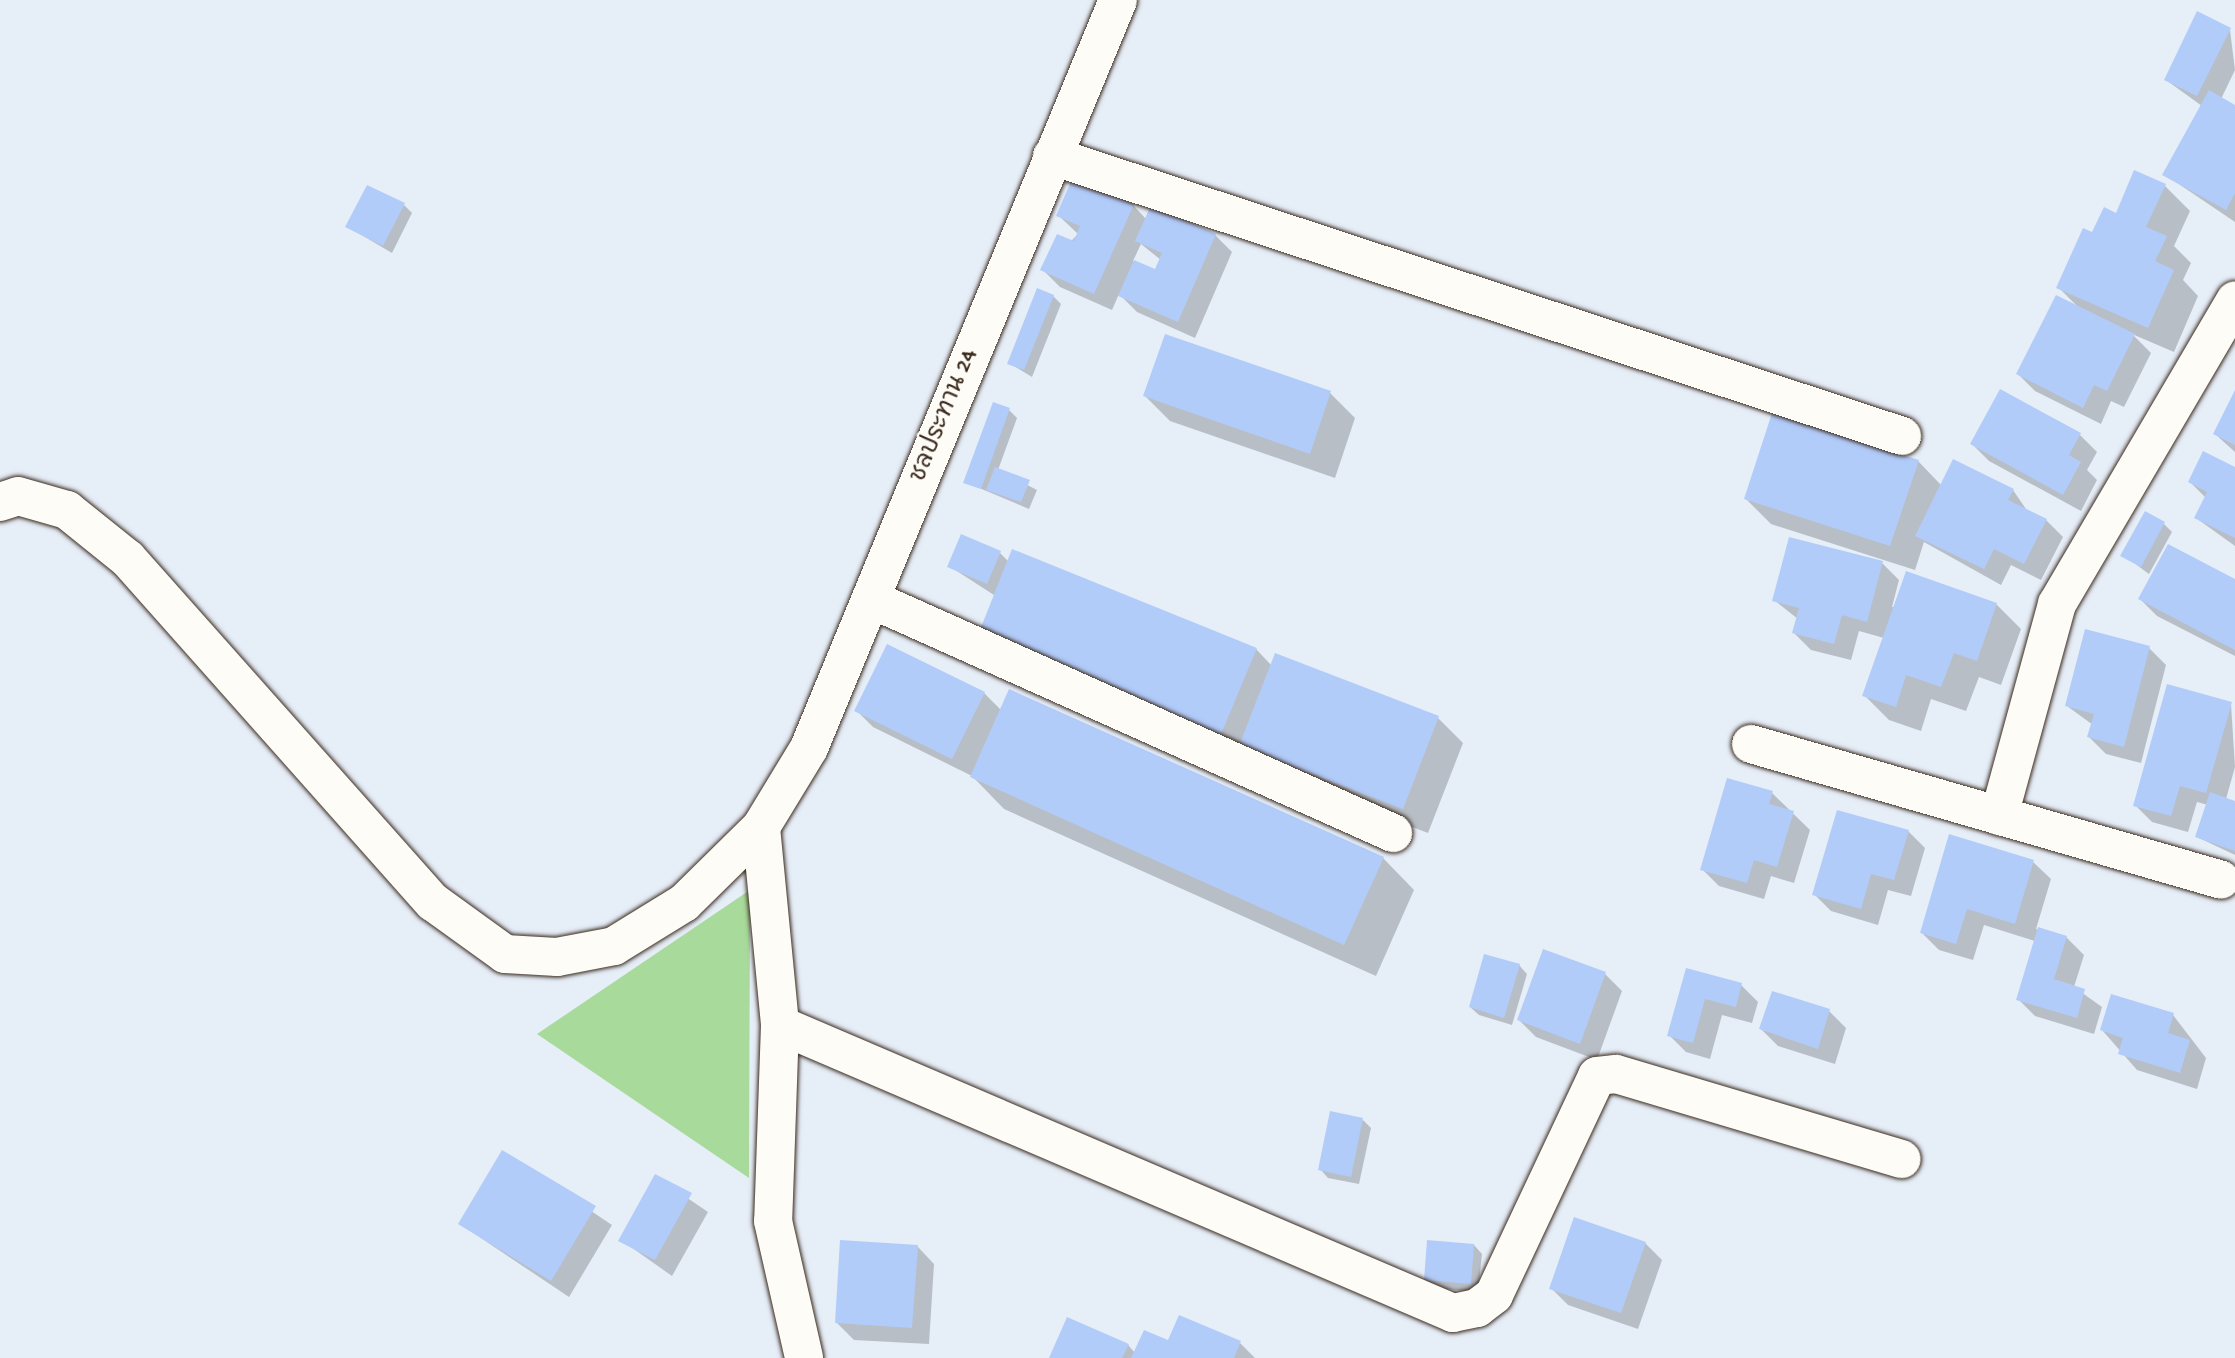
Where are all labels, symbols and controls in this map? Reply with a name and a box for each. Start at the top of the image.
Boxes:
street label: ชลประทาน 24 [905,345,985,487]

